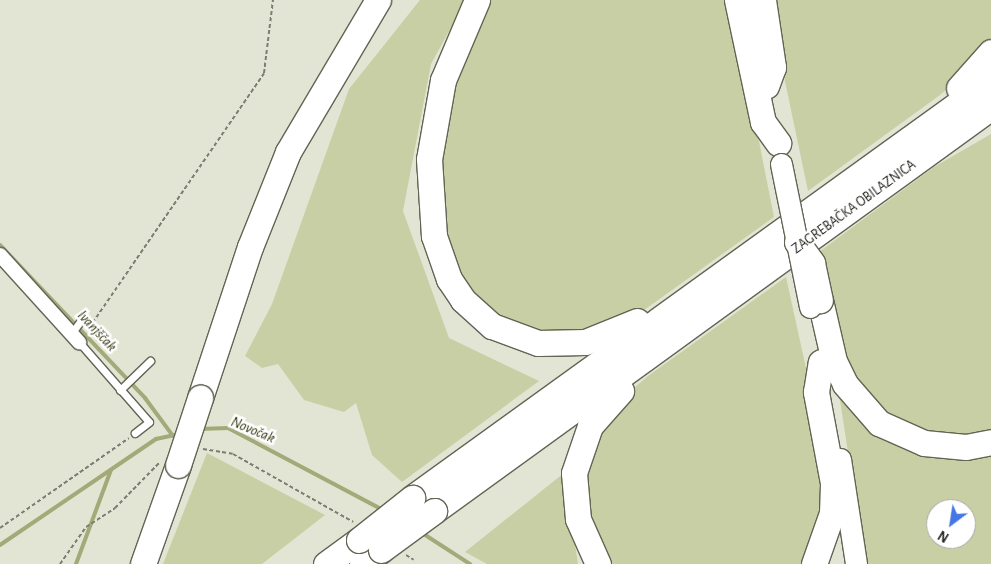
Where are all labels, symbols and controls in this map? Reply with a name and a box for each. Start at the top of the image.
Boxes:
street label: ZAGREBAČKA OBILAZNICA [789,156,919,258]
water label: Ivanjščak [73,307,121,355]
water label: Novočak [228,413,278,447]
north arrow [926,499,976,549]
text: N [936,527,952,545]

